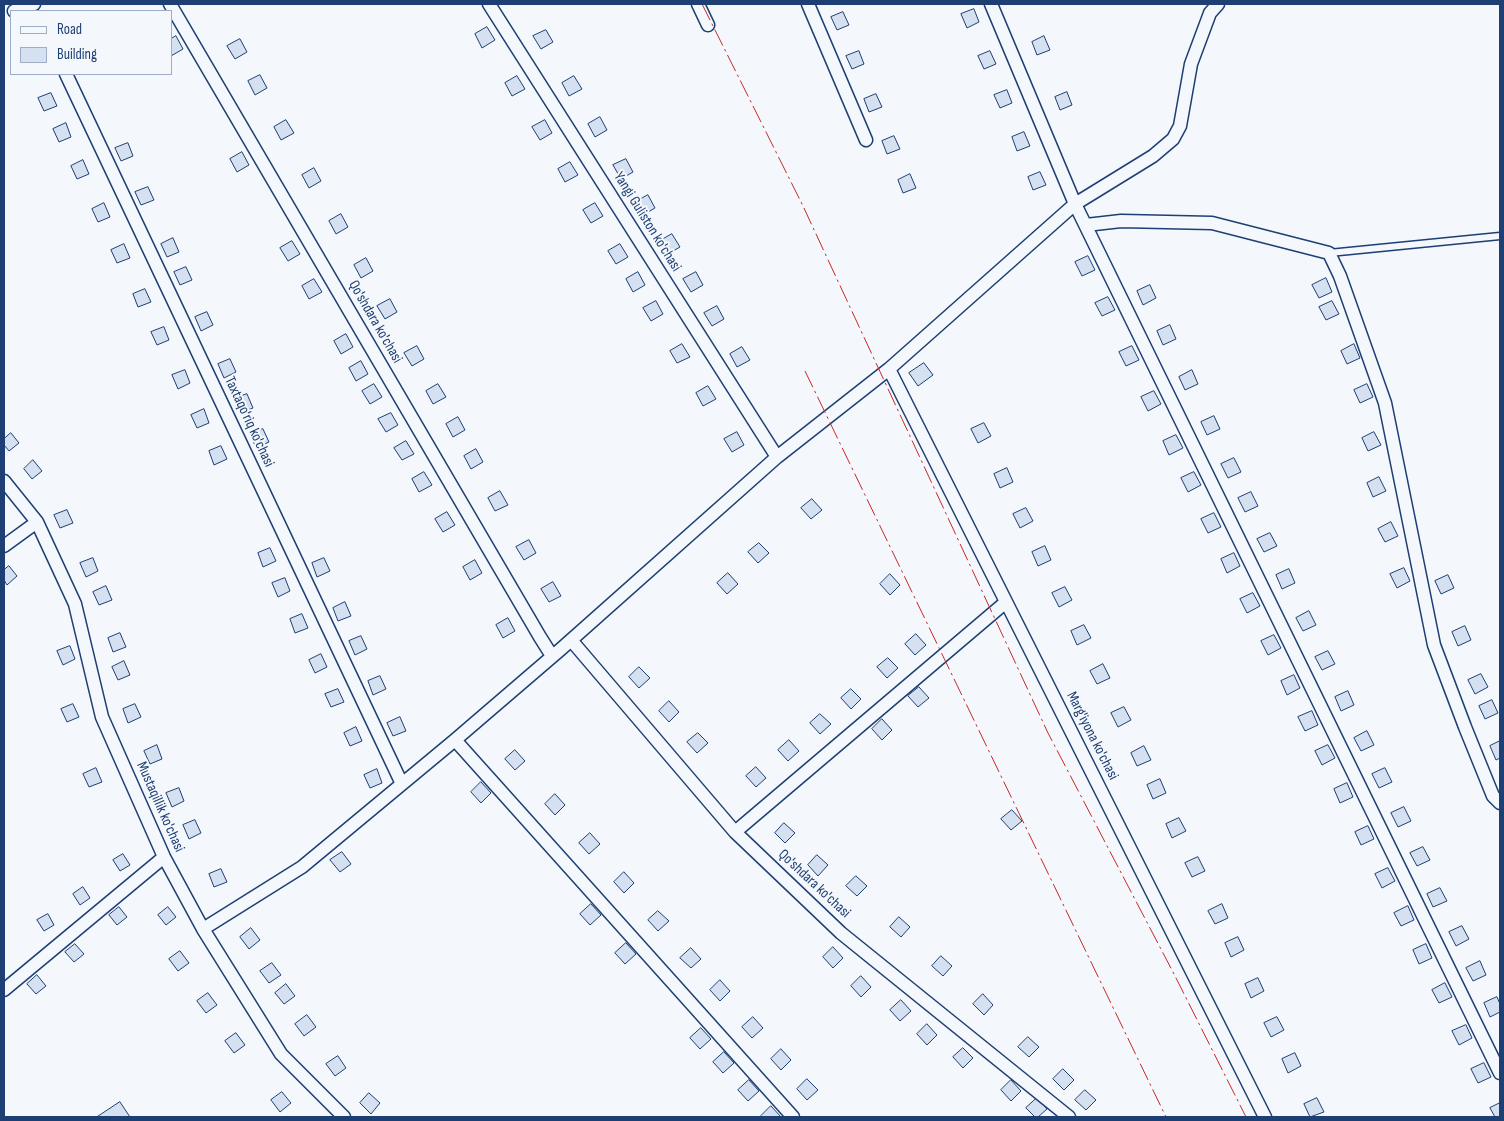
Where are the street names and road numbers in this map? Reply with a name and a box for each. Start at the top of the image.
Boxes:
street label: Yangi Guliston ko'chasi [609,169,685,275]
street label: Qo'shdara ko'chasi [344,277,406,367]
street label: Taxtaqo'riq ko'chasi [220,374,278,470]
street label: Marg'iyona ko'chasi [1062,689,1122,783]
street label: Mustaqillik ko'chasi [132,759,188,855]
street label: Qo'shdara ko'chasi [774,846,854,922]

